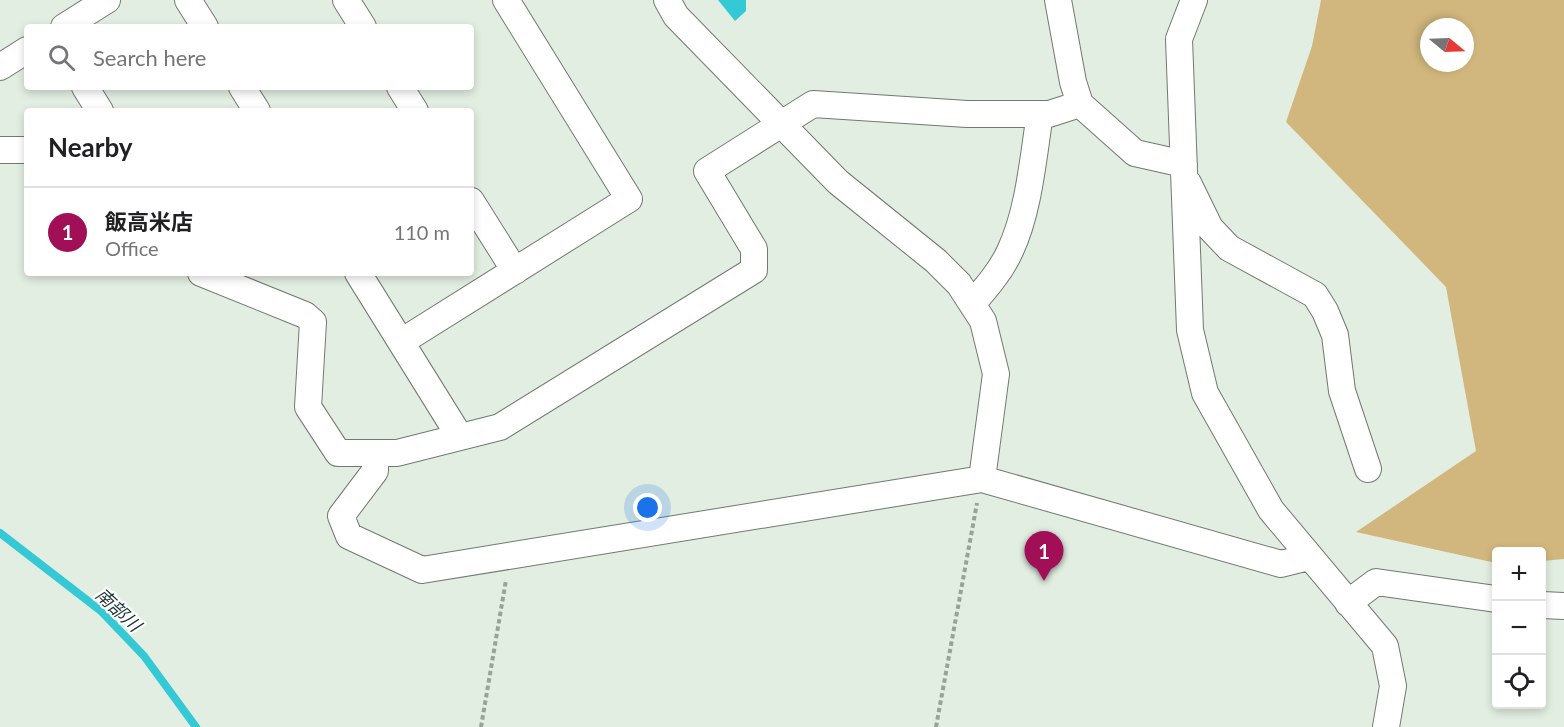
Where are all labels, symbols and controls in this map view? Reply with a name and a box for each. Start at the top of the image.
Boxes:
north arrow [1420,18,1474,72]
search box [24,24,474,90]
icon: search [45,41,78,74]
text: Search here [93,44,206,71]
text: Nearby [48,131,133,163]
text: 飯高米店 [105,208,193,235]
text: 1 [62,220,73,244]
text: 110 m [394,220,450,244]
text: Office [105,236,159,260]
your location [633,493,662,522]
pin: 1 [1024,532,1064,581]
map controls [1492,547,1546,709]
button: + [1492,547,1546,601]
water label: 南部川 [91,583,147,637]
button: − [1492,601,1546,655]
button: locate [1492,655,1546,709]

